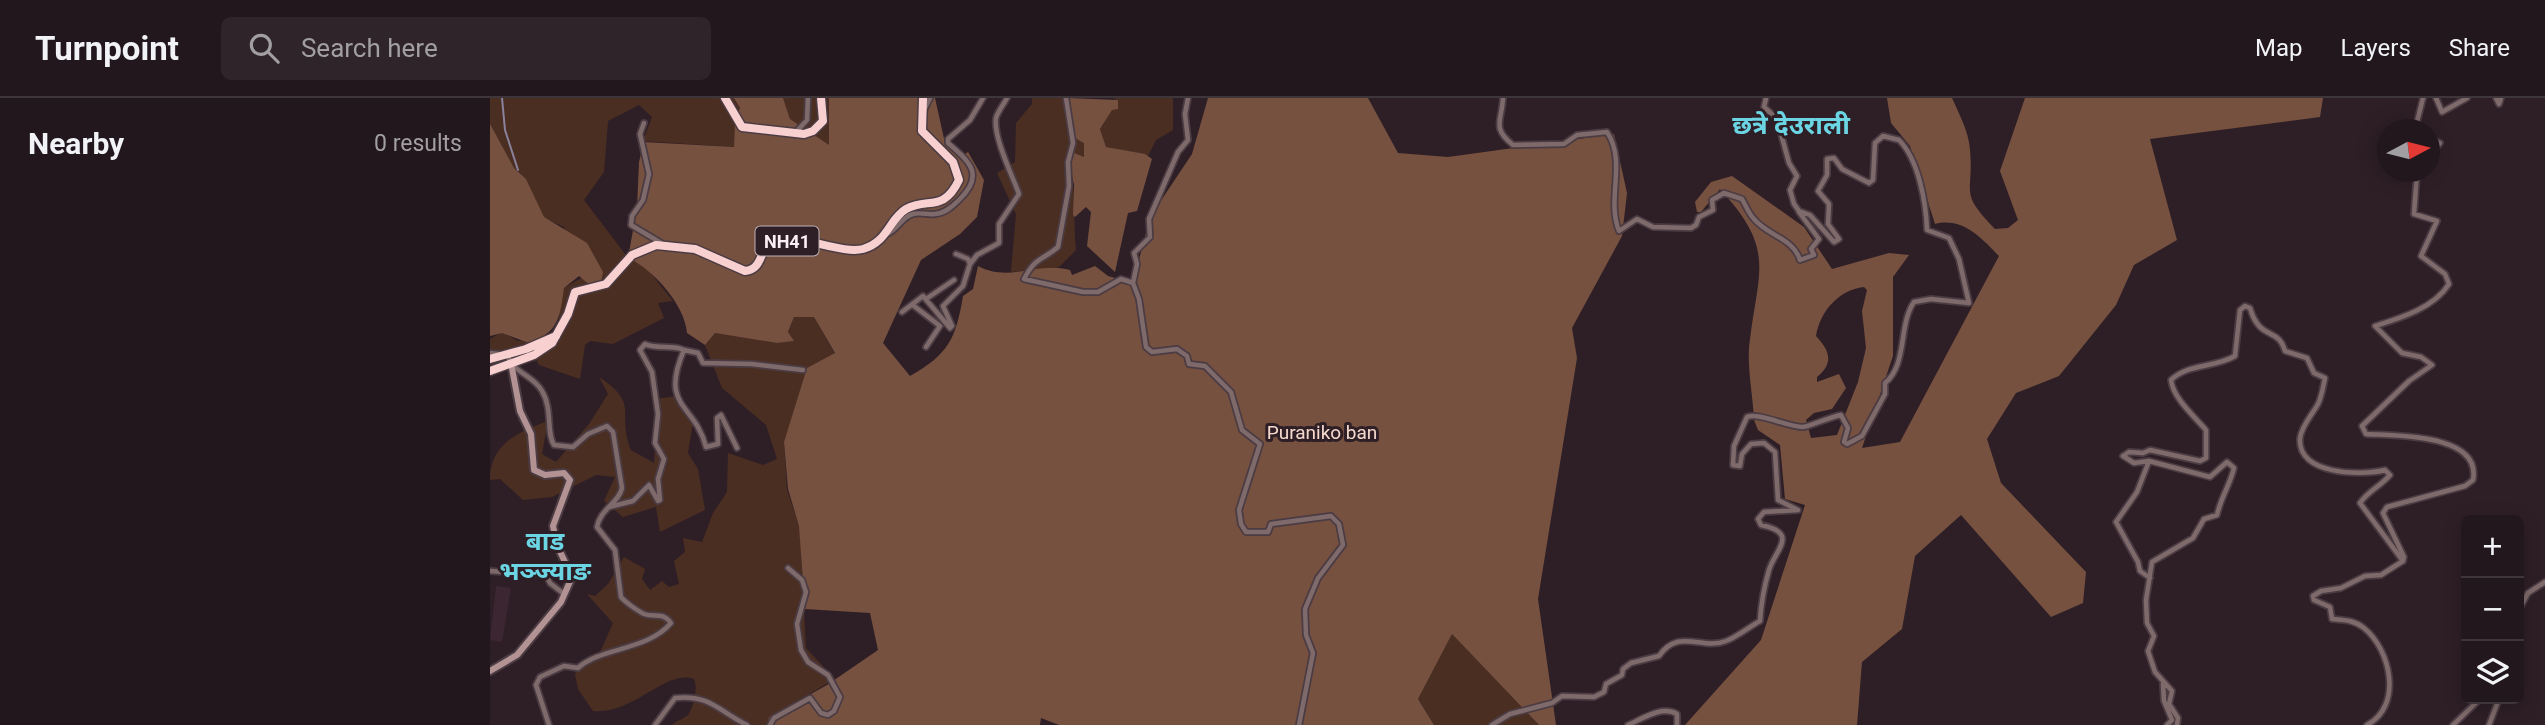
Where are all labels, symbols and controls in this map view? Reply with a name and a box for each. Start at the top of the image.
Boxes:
search box [221,17,711,80]
text: Turnpoint [35,29,179,68]
icon: search [245,29,283,67]
text: Search here [301,33,438,63]
text: Map [2255,34,2303,62]
text: Layers [2341,34,2411,62]
text: Share [2449,34,2510,62]
district label: छत्रे देउराली [1732,110,1851,140]
north arrow [2377,119,2440,182]
text: Nearby [28,126,124,161]
text: 0 results [374,130,462,157]
road number: NH41 [756,226,818,256]
park label: Puraniko ban [1267,421,1377,444]
map controls [2461,515,2524,704]
button: + [2461,515,2524,578]
district label: बाड भञ्ज्याङ [499,526,592,586]
button: − [2461,578,2524,641]
button: layers [2461,641,2524,704]

